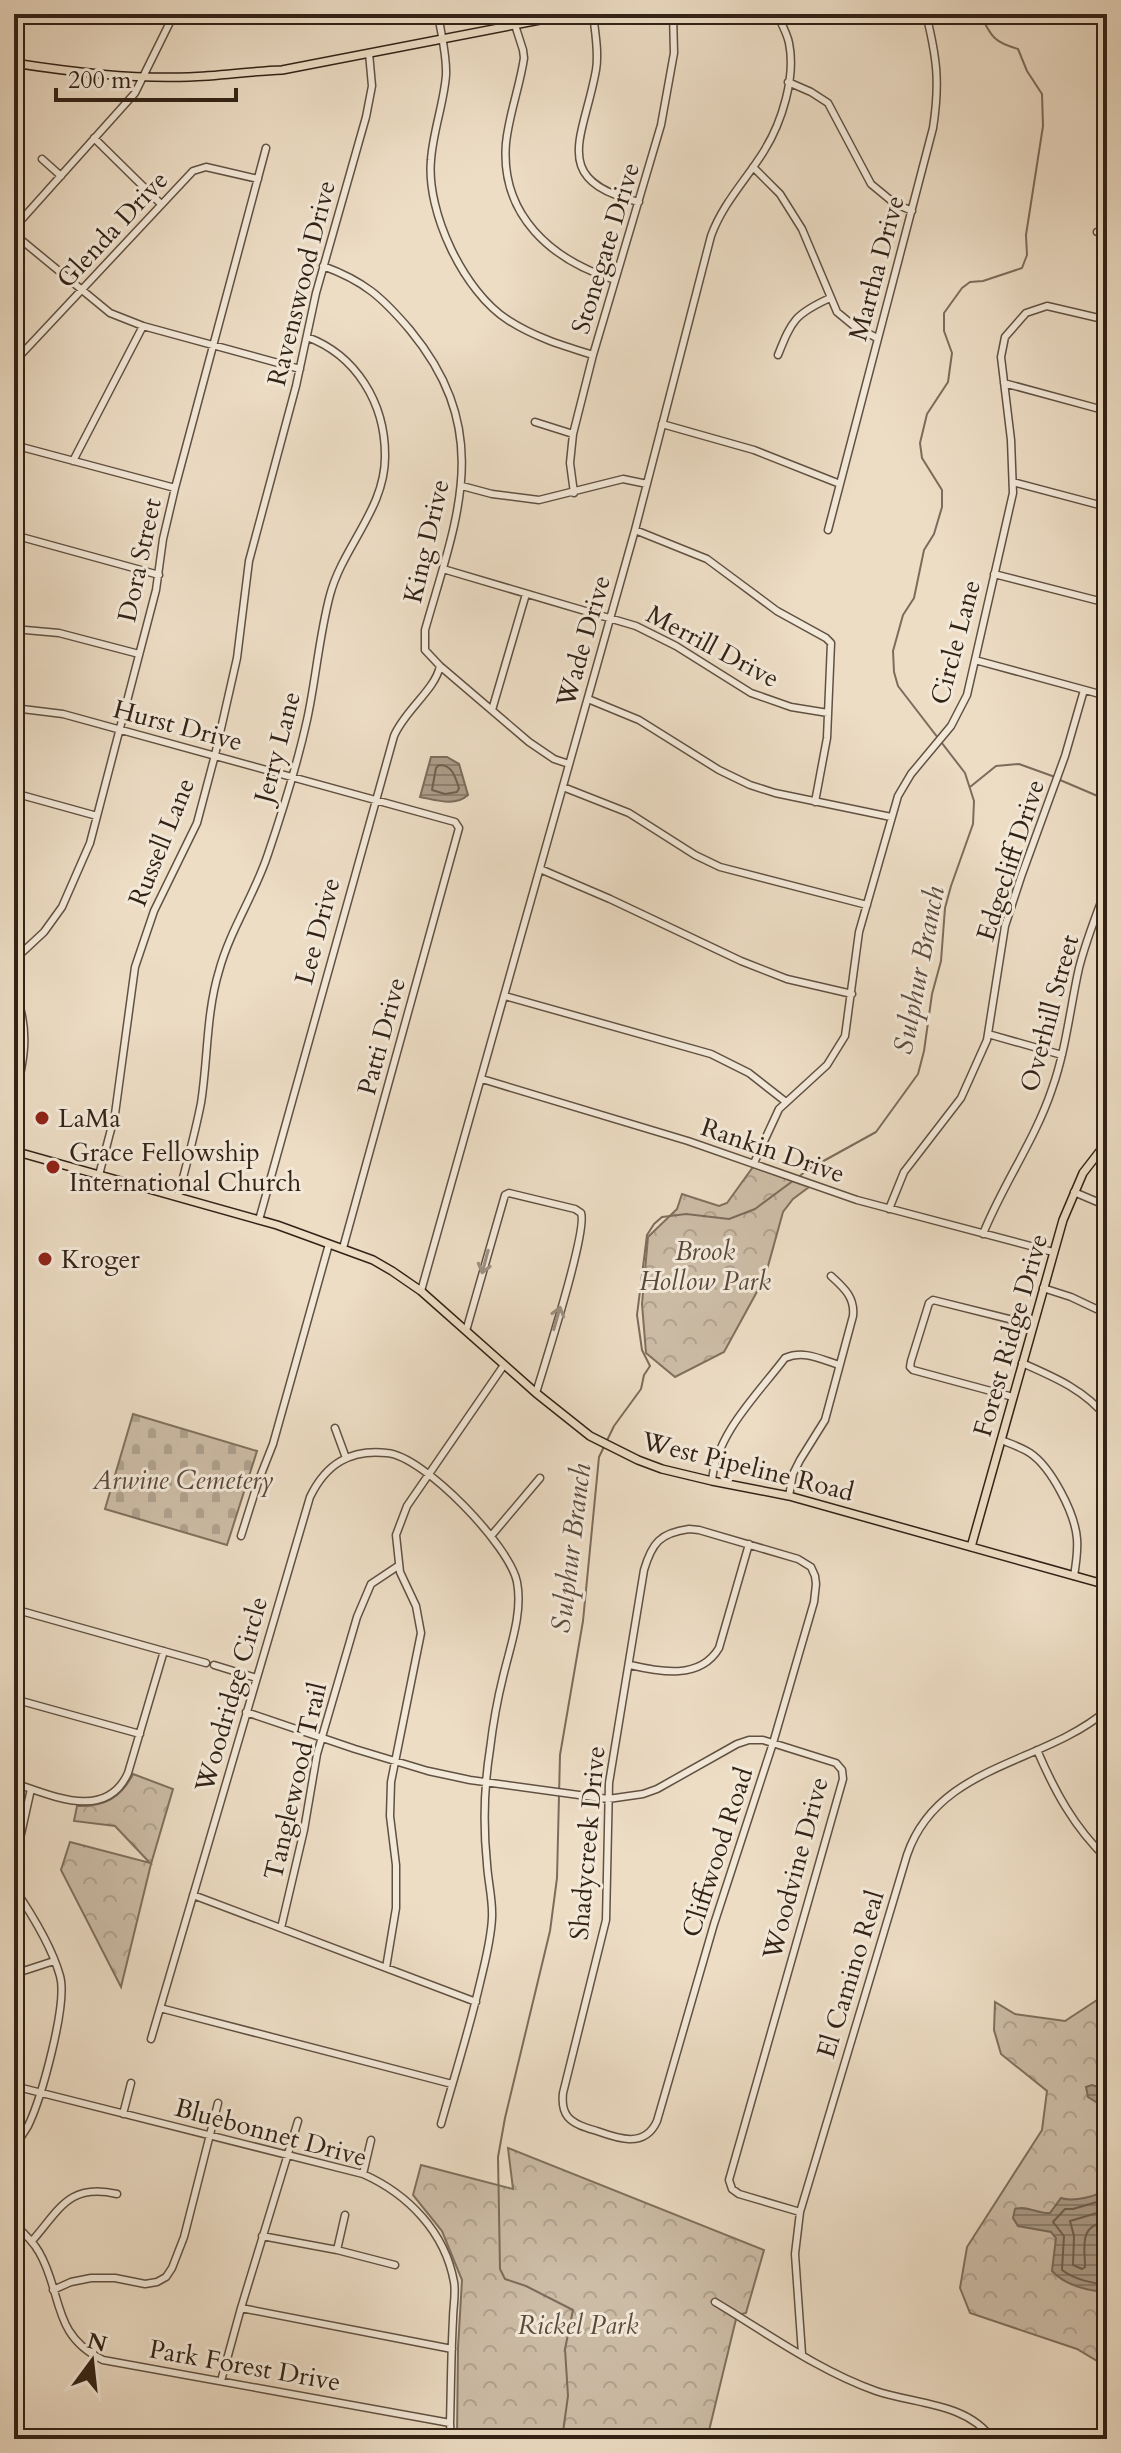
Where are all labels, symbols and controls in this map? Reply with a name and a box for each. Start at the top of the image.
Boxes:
scale bar [56,52,236,102]
text: 200 m [68,64,132,97]
street label: Stonegate Drive [563,158,648,338]
street label: Glenda Drive [49,163,176,296]
street label: Ravenswood Drive [259,177,344,389]
street label: Martha Drive [840,192,913,345]
street label: King Drive [395,476,458,606]
street label: Dora Street [109,495,170,625]
street label: Wade Drive [548,571,619,712]
street label: Circle Lane [922,576,989,708]
street label: Merrill Drive [640,597,785,696]
street label: Jerry Lane [245,688,309,811]
street label: Hurst Drive [109,691,246,760]
street label: Russell Lane [120,773,203,911]
street label: Edgecliff Drive [968,775,1053,945]
street label: Lee Drive [286,874,349,988]
water label: Sulphur Branch [884,882,954,1057]
street label: Overhill Street [1012,931,1087,1096]
street label: Patti Drive [349,974,414,1099]
place label: LaMa [58,1101,121,1136]
marker: LaMa [33,1109,51,1127]
street label: Rankin Drive [696,1110,849,1191]
place label: Grace Fellowship International Church [69,1135,301,1200]
marker: Grace Fellowship International Church [44,1158,62,1176]
street label: Forest Ridge Drive [965,1230,1056,1441]
park label: Brook Hollow Park [639,1234,771,1299]
place label: Kroger [61,1242,140,1277]
one-way arrow [476,1249,491,1275]
marker: Kroger [36,1250,54,1268]
one-way arrow [550,1306,565,1332]
street label: West Pipeline Road [637,1423,858,1510]
water label: Sulphur Branch [542,1461,600,1635]
park label: Arwine Cemetery [92,1463,274,1498]
street label: Woodridge Circle [187,1592,276,1797]
street label: Tanglewood Trail [256,1679,335,1883]
street label: Shadycreek Drive [562,1744,613,1942]
street label: Cliffwood Road [674,1763,761,1941]
street label: Woodvine Drive [754,1773,837,1964]
street label: El Camino Real [808,1886,893,2062]
street label: Bluebonnet Drive [171,2090,371,2175]
park label: Rickel Park [518,2308,638,2343]
north arrow [52,2321,132,2401]
text: N [84,2326,110,2360]
street label: Park Forest Drive [146,2331,343,2400]

